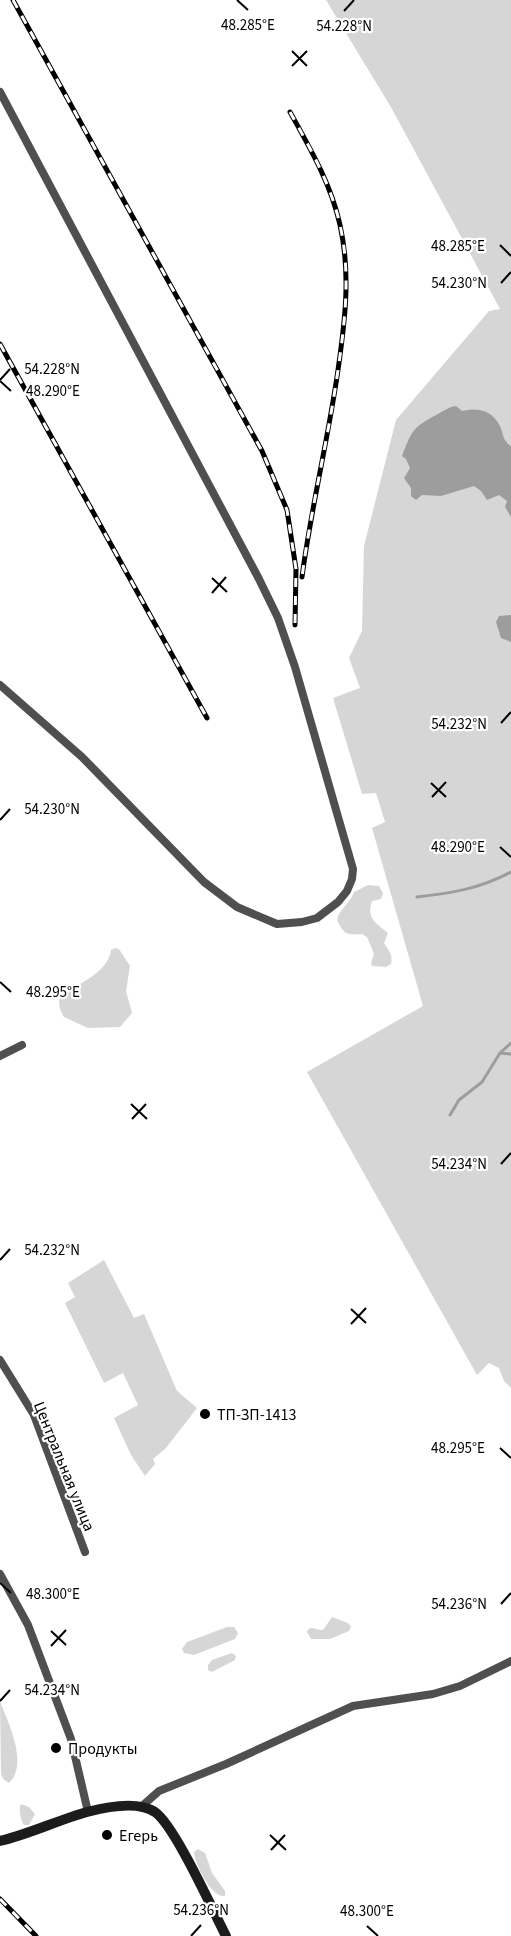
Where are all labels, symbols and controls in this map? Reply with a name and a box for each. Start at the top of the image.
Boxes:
text: 48.285°E [221,15,275,36]
text: 54.228°N [316,16,372,37]
text: 48.285°E [431,236,485,257]
text: 54.230°N [431,273,487,294]
text: 54.228°N [24,359,80,380]
text: 48.290°E [26,381,80,402]
text: 54.232°N [431,714,487,735]
text: 54.230°N [24,799,80,820]
text: 48.290°E [431,837,485,858]
text: 48.295°E [26,982,80,1003]
text: 54.234°N [431,1154,487,1175]
text: 54.232°N [24,1240,80,1261]
street label: Центральная улица [28,1398,100,1535]
place label: ТП-ЗП-1413 [217,1404,297,1426]
marker: ТП-ЗП-1413 [198,1407,212,1421]
text: 48.295°E [431,1438,485,1459]
text: 48.300°E [26,1584,80,1605]
text: 54.236°N [431,1594,487,1615]
text: 54.234°N [24,1680,80,1701]
place label: Продукты [68,1738,138,1760]
marker: Продукты [49,1741,63,1755]
place label: Егерь [119,1825,158,1847]
marker: Егерь [100,1828,114,1842]
text: 54.236°N [173,1900,229,1921]
text: 48.300°E [340,1901,394,1922]

